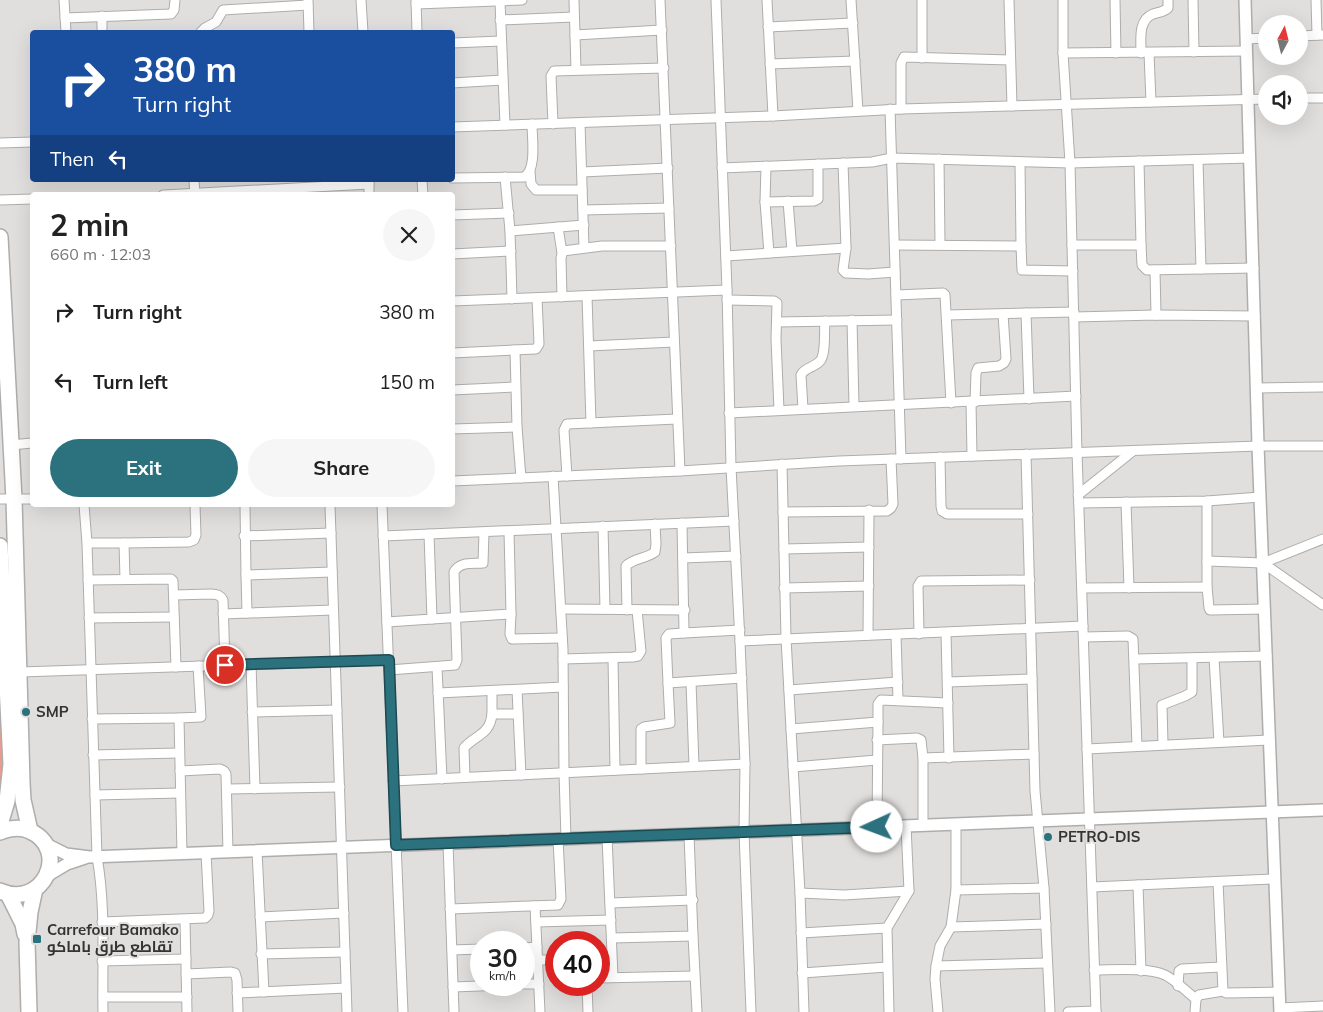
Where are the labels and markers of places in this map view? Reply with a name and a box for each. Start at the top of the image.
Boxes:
pin [204,644,246,686]
place label: SMP [36,702,69,721]
marker: SMP [20,706,32,718]
place label: PETRO-DIS [1058,827,1141,846]
marker: PETRO-DIS [1042,831,1054,843]
place label: Carrefour Bamako تقاطع طرق باماكو [47,920,179,957]
marker: Carrefour Bamako تقاطع طرق باماكو [31,933,43,945]

